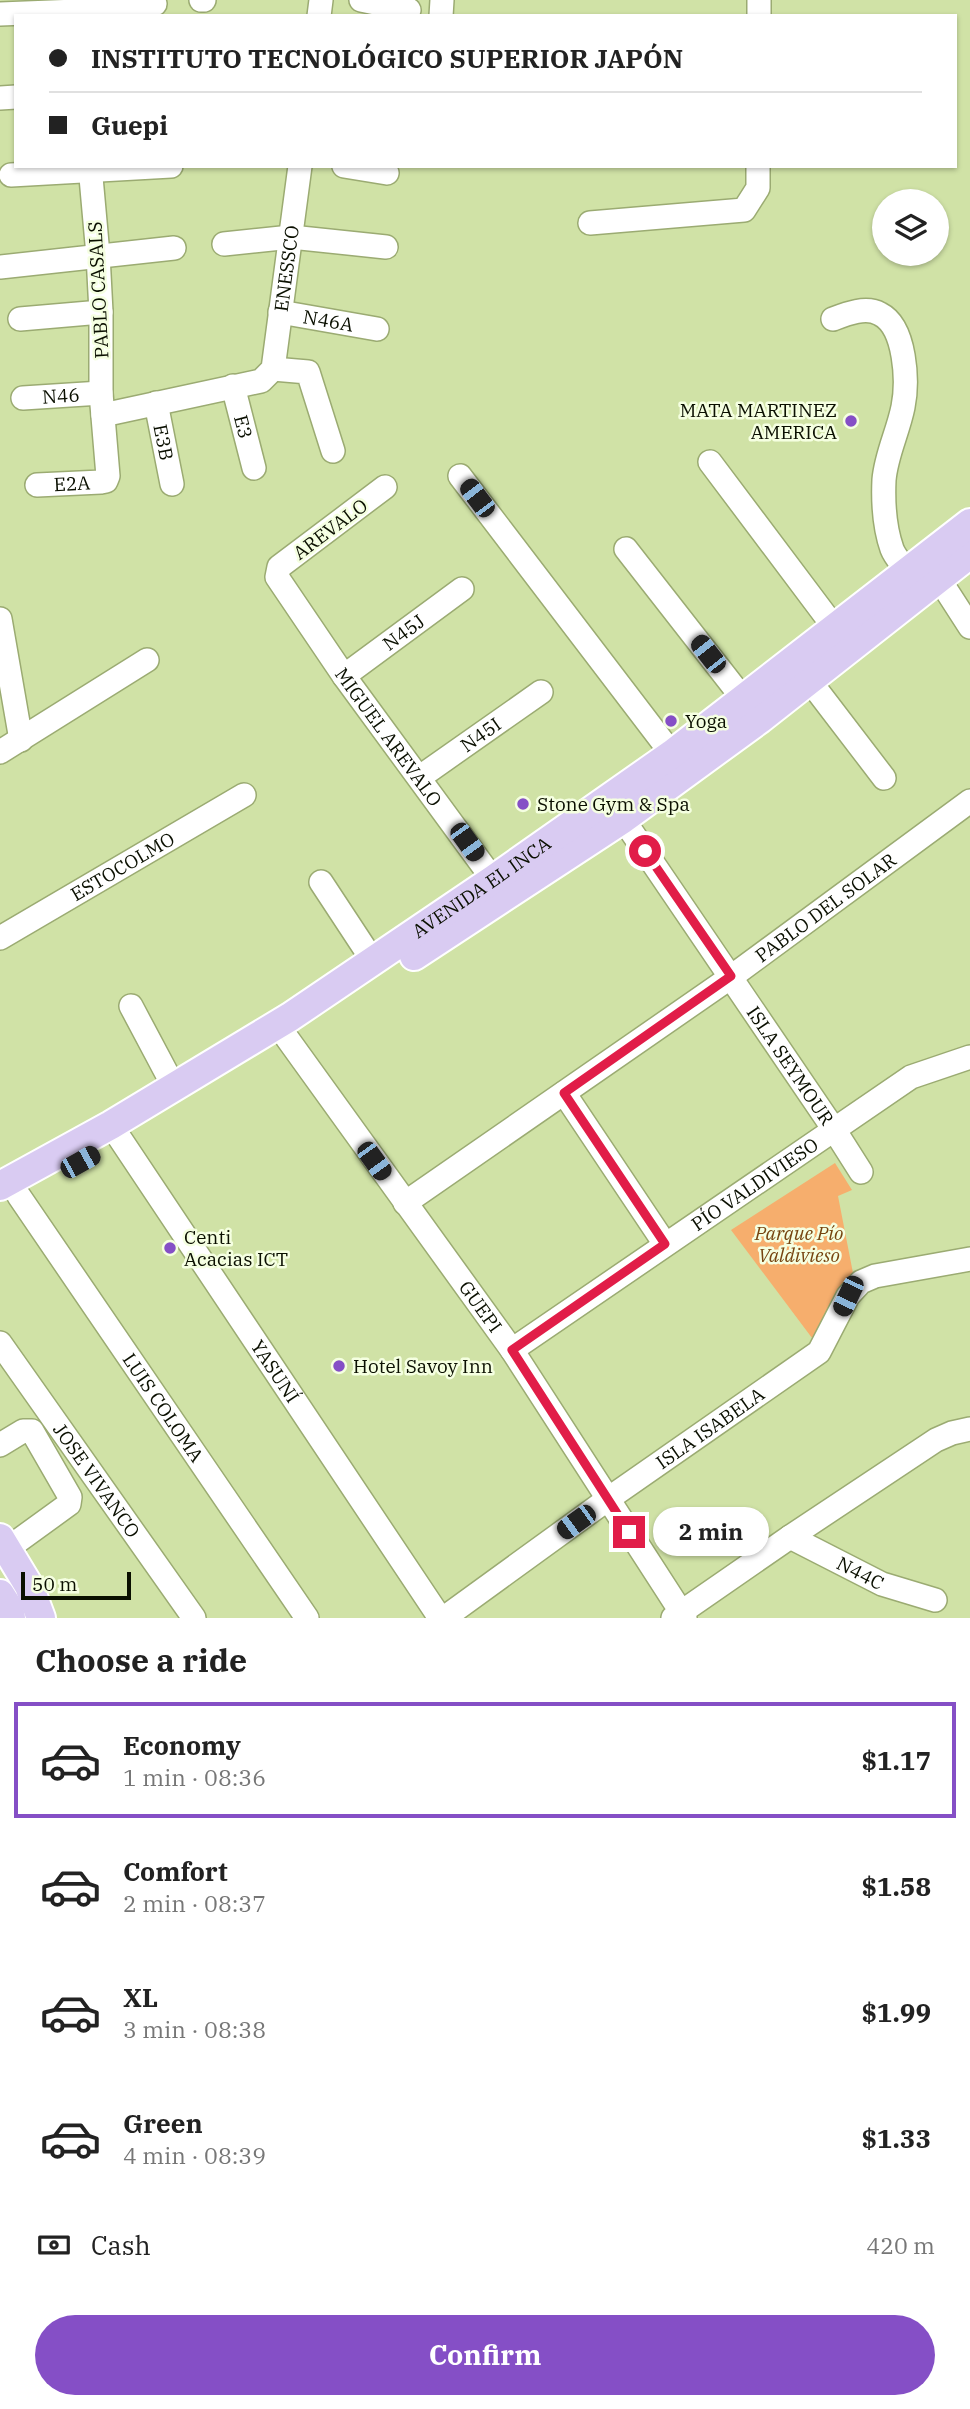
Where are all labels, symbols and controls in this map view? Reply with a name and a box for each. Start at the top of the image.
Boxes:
text: INSTITUTO TECNOLÓGICO SUPERIOR JAPÓN [91,41,683,75]
text: Guepi [91,108,168,142]
map controls [872,189,949,266]
button: layers [872,189,949,266]
street label: PABLO CASALS [82,221,114,359]
street label: ENESSCO [269,224,304,313]
street label: N46A [301,304,355,337]
street label: N46 [41,382,80,409]
place label: MATA MARTINEZ AMERICA [680,398,837,444]
street label: E3 [229,412,258,441]
marker: MATA MARTINEZ AMERICA [843,413,859,429]
street label: E3B [148,422,179,462]
street label: E2A [53,471,91,496]
car [456,475,499,521]
street label: AREVALO [288,493,372,565]
street label: N45J [378,609,429,655]
car [687,631,730,677]
street label: MIGUEL AREVALO [330,663,447,811]
place label: Yoga [685,709,727,733]
street label: N45I [456,712,506,757]
marker: Yoga [663,713,679,729]
place label: Stone Gym & Spa [537,792,690,816]
marker: Stone Gym & Spa [515,796,531,812]
car [447,819,488,865]
street label: ESTOCOLMO [66,826,179,906]
street label: AVENIDA EL INCA [407,831,555,943]
route start [629,835,661,867]
street label: PABLO DEL SOLAR [750,847,901,967]
street label: ISLA SEYMOUR [742,1001,840,1130]
street label: PÍO VALDIVIESO [687,1132,823,1236]
car [354,1138,395,1184]
car [57,1143,104,1181]
park label: Parque Pío Valdivieso [754,1221,843,1267]
place label: Centi Acacias ICT [184,1225,288,1271]
marker: Centi Acacias ICT [162,1240,178,1256]
car [830,1273,867,1319]
street label: GUEPI [454,1276,507,1337]
street label: YASUNÍ [246,1335,305,1407]
street label: LUIS COLOMA [118,1348,209,1467]
place label: Hotel Savoy Inn [353,1354,493,1378]
marker: Hotel Savoy Inn [331,1358,347,1374]
street label: ISLA ISABELA [651,1382,769,1474]
street label: JOSE VIVANCO [48,1418,145,1542]
car [553,1501,600,1543]
callout: 2 min [654,1508,769,1556]
route end [613,1516,645,1548]
text: 2 min [679,1516,743,1546]
street label: N44C [833,1551,888,1595]
scale bar [21,1569,131,1601]
text: 50 m [32,1572,77,1596]
text: Choose a ride [35,1639,247,1681]
text: Economy [123,1728,241,1762]
icon: car [39,1729,102,1792]
text: $1.17 [861,1743,931,1777]
text: 1 min · 08:36 [123,1762,266,1792]
text: Comfort [123,1854,228,1888]
icon: car [39,1855,102,1918]
text: $1.58 [861,1869,931,1903]
text: 2 min · 08:37 [123,1888,266,1918]
text: XL [123,1980,158,2014]
icon: car [39,1981,102,2044]
text: $1.99 [861,1995,931,2029]
text: 3 min · 08:38 [123,2014,266,2044]
text: Green [123,2106,203,2140]
icon: car [39,2107,102,2170]
text: $1.33 [861,2121,931,2155]
text: 4 min · 08:39 [123,2140,266,2170]
icon: cash [35,2226,73,2264]
text: Cash [91,2228,151,2262]
text: 420 m [866,2230,935,2260]
button: Confirm [35,2315,935,2395]

